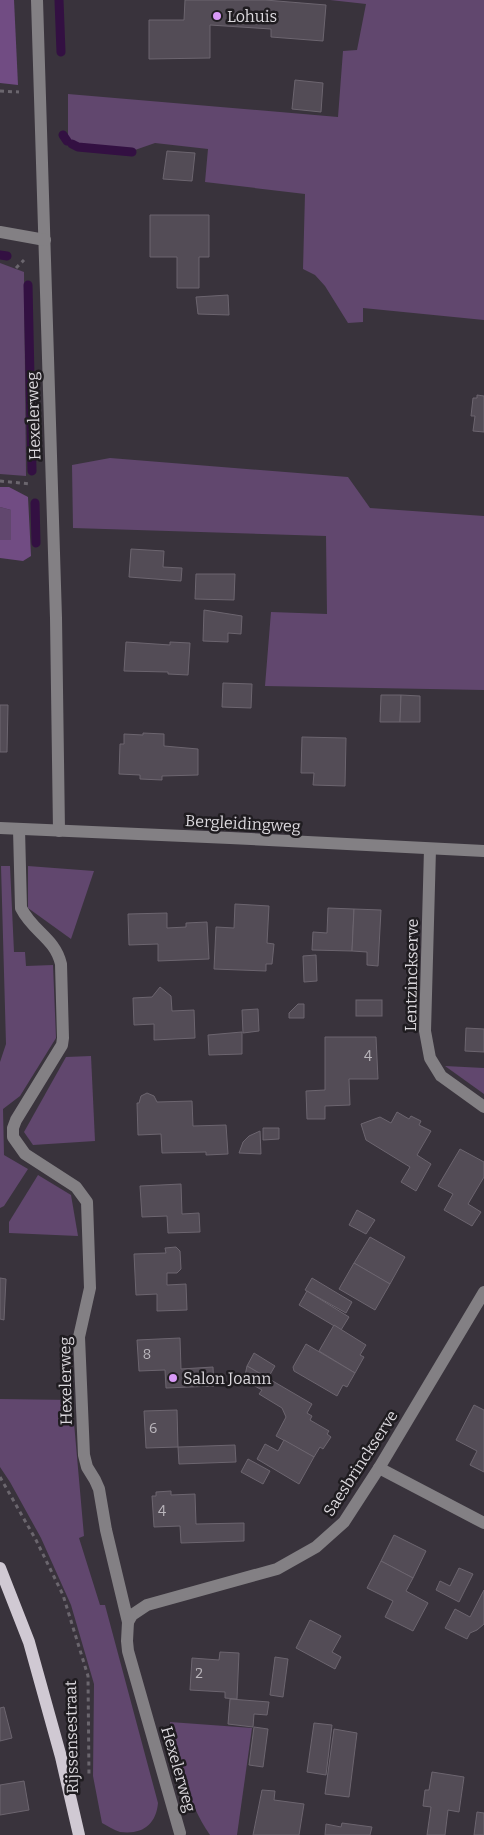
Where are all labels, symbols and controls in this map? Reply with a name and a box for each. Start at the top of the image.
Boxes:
place label: Lohuis [227,7,277,26]
marker: Lohuis [211,10,223,22]
street label: Hexelerweg [22,371,45,461]
street label: Bergleidingweg [185,811,301,836]
street label: Lentzinckserve [401,918,422,1032]
house number: 4 [364,1048,372,1065]
street label: Hexelerweg [55,1337,76,1425]
house number: 8 [143,1346,151,1363]
place label: Salon Joann [183,1369,271,1388]
marker: Salon Joann [167,1372,179,1384]
street label: Saesbrinckserve [319,1407,402,1520]
house number: 6 [149,1420,157,1437]
house number: 4 [158,1503,166,1520]
house number: 2 [195,1665,203,1682]
street label: Rijssensestraat [61,1680,82,1794]
street label: Hexelerweg [157,1724,200,1814]

